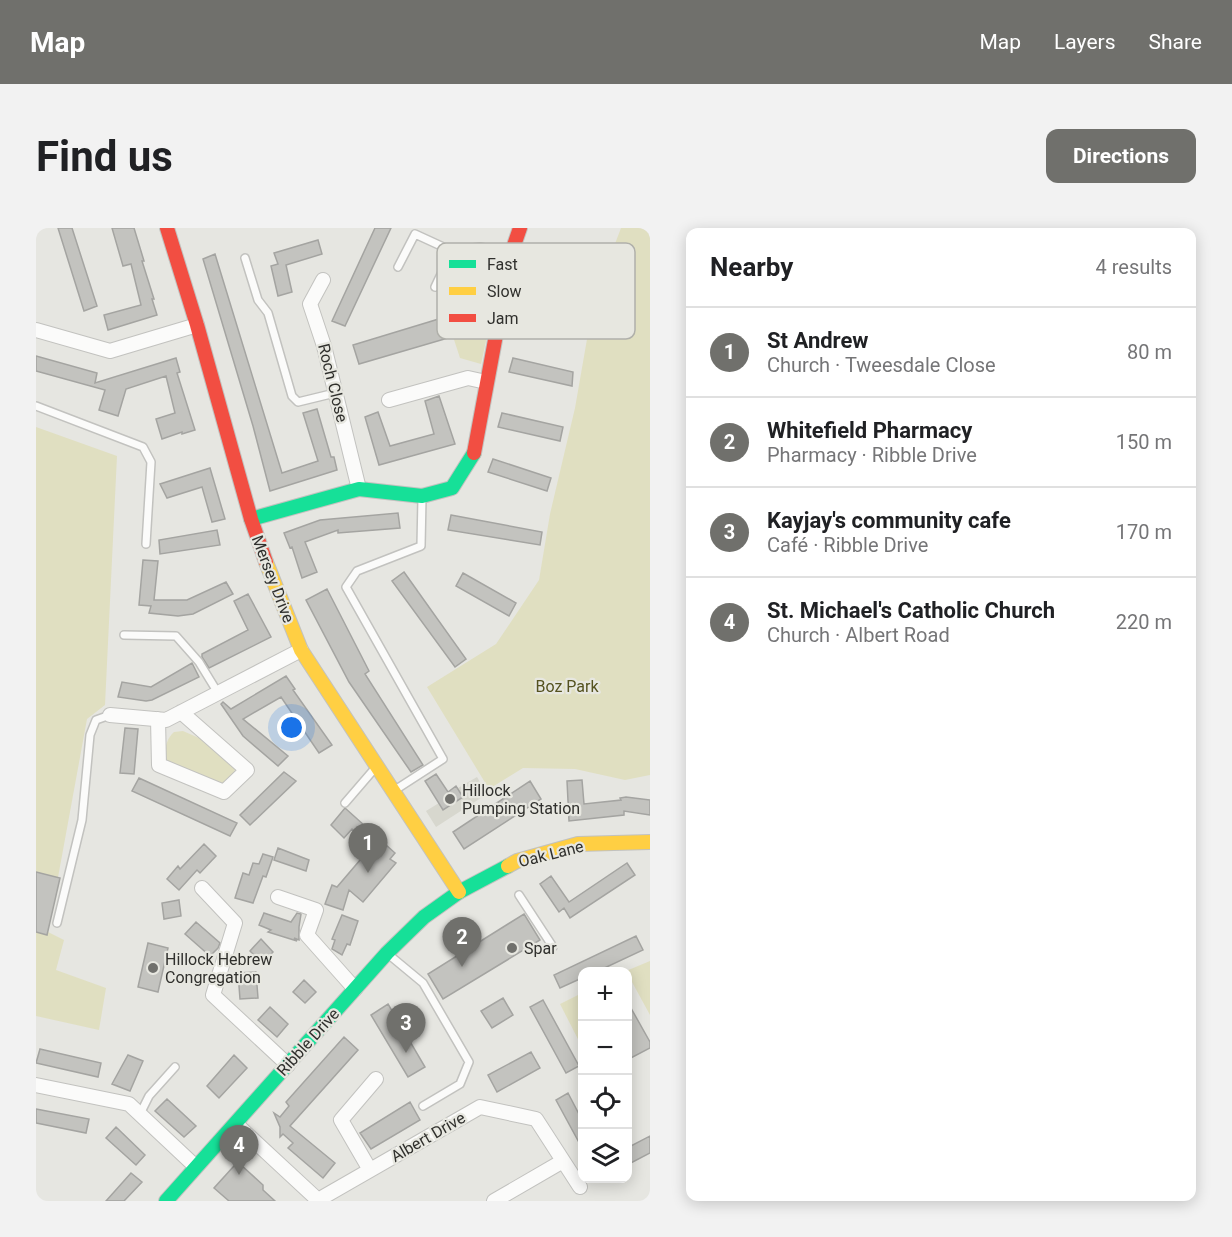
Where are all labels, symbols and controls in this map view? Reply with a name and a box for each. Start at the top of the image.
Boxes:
text: Map [30,26,85,59]
text: Map [979,30,1021,54]
text: Layers [1054,30,1115,54]
text: Share [1148,30,1202,54]
button: Directions [1046,129,1196,183]
text: Find us [36,132,173,181]
legend [437,243,635,339]
text: Nearby [710,252,793,282]
text: Fast [487,255,518,274]
text: 4 results [1096,255,1172,279]
text: Slow [487,282,522,301]
text: Jam [487,309,519,328]
text: St Andrew [767,328,869,353]
text: 1 [724,340,735,364]
text: 80 m [1127,340,1172,364]
street label: Roch Close [314,342,352,424]
text: Church · Tweesdale Close [767,353,996,377]
text: Whitefield Pharmacy [767,418,972,443]
text: 2 [724,430,735,454]
text: 150 m [1116,430,1172,454]
text: Pharmacy · Ribble Drive [767,443,977,467]
text: Kayjay's community cafe [767,508,1011,533]
text: 3 [724,520,735,544]
text: 170 m [1116,520,1172,544]
street label: Mersey Drive [248,533,298,625]
text: Café · Ribble Drive [767,533,928,557]
text: St. Michael's Catholic Church [767,598,1055,623]
text: 4 [724,610,735,634]
text: 220 m [1116,610,1172,634]
text: Church · Albert Road [767,623,950,647]
park label: Boz Park [535,677,599,696]
your location [277,713,306,742]
place label: Hillock Pumping Station [462,781,580,818]
marker: Hillock Pumping Station [443,792,457,806]
pin: 1 [348,824,388,873]
street label: Oak Lane [516,837,586,871]
pin: 2 [442,918,482,967]
place label: Spar [524,939,557,958]
marker: Spar [505,941,519,955]
place label: Hillock Hebrew Congregation [165,950,272,987]
marker: Hillock Hebrew Congregation [146,961,160,975]
map controls [578,967,632,1183]
button: + [578,967,632,1021]
street label: Ribble Drive [273,1004,343,1080]
pin: 3 [386,1004,425,1053]
button: − [578,1021,632,1075]
button: locate [578,1075,632,1129]
street label: Albert Drive [387,1108,469,1166]
pin: 4 [220,1126,258,1175]
button: layers [578,1129,632,1183]

